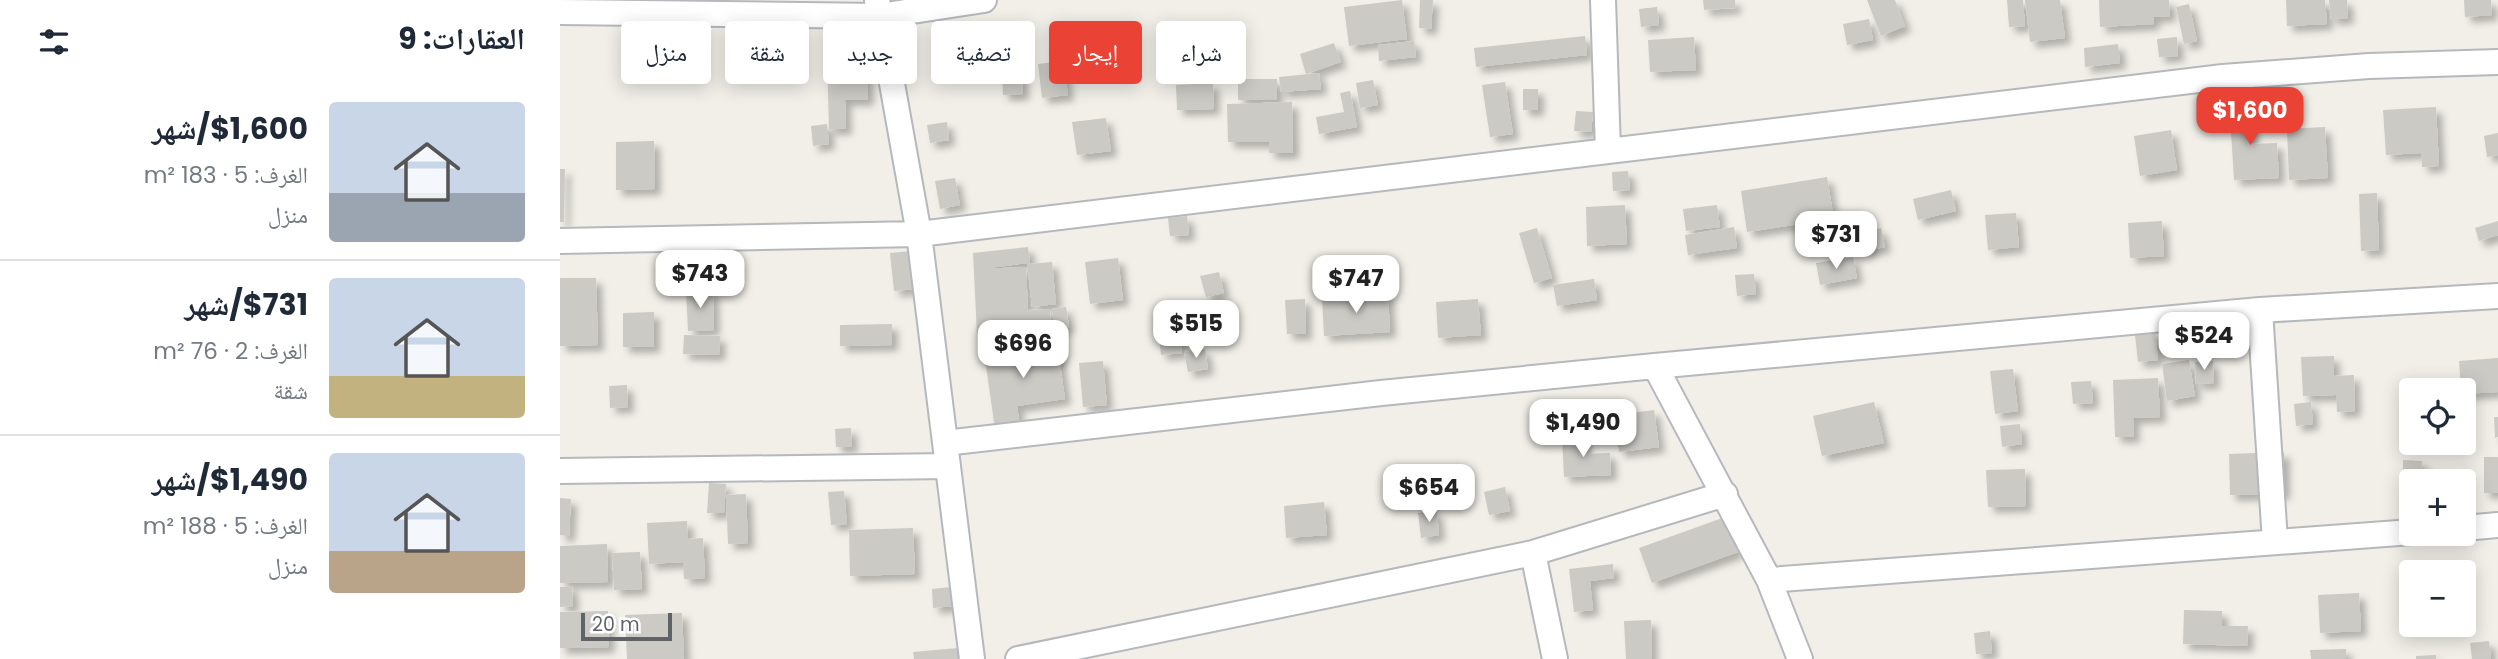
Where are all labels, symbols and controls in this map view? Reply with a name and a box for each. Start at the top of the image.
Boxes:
text: العقارات: 9 [398,17,525,60]
chip: منزل [621,21,711,84]
chip: شقة [725,21,809,84]
chip: جديد [823,21,917,84]
chip: تصفية [931,21,1035,84]
chip: إيجار [1049,21,1142,84]
chip: شراء [1156,21,1246,84]
icon: filters [35,23,73,61]
pin: $1,600 [2193,88,2307,147]
text: $1,600 [2212,94,2288,126]
text: $1,600/شهر [152,107,308,150]
icon: home [385,130,469,214]
text: الغرف: 5 · 183 m² [144,159,308,191]
text: منزل [268,199,308,231]
pin: $731 [1795,212,1877,271]
text: $731 [1811,218,1861,250]
pin: $743 [659,250,741,310]
pin: $747 [1315,256,1397,315]
text: $743 [672,257,728,289]
text: $747 [1328,262,1384,294]
text: $731/شهر [184,283,308,326]
pin: $515 [1155,300,1237,360]
icon: home [385,306,469,390]
text: $515 [1169,307,1223,339]
pin: $524 [2163,312,2245,372]
text: $524 [2175,319,2233,351]
pin: $696 [982,320,1064,380]
text: $696 [994,327,1052,359]
text: الغرف: 2 · 76 m² [153,335,308,367]
text: شقة [274,375,308,407]
map controls [2399,378,2476,637]
button: locate [2399,378,2476,455]
pin: $1,490 [1526,400,1640,459]
text: $1,490 [1545,406,1621,438]
text: $1,490/شهر [152,458,308,501]
pin: $654 [1388,464,1470,524]
button: + [2399,469,2476,546]
text: $654 [1399,471,1459,503]
icon: home [385,481,469,565]
text: الغرف: 5 · 188 m² [143,510,308,542]
text: منزل [268,550,308,582]
button: − [2399,560,2476,637]
scale bar [581,610,672,642]
text: 20 m [592,611,640,638]

